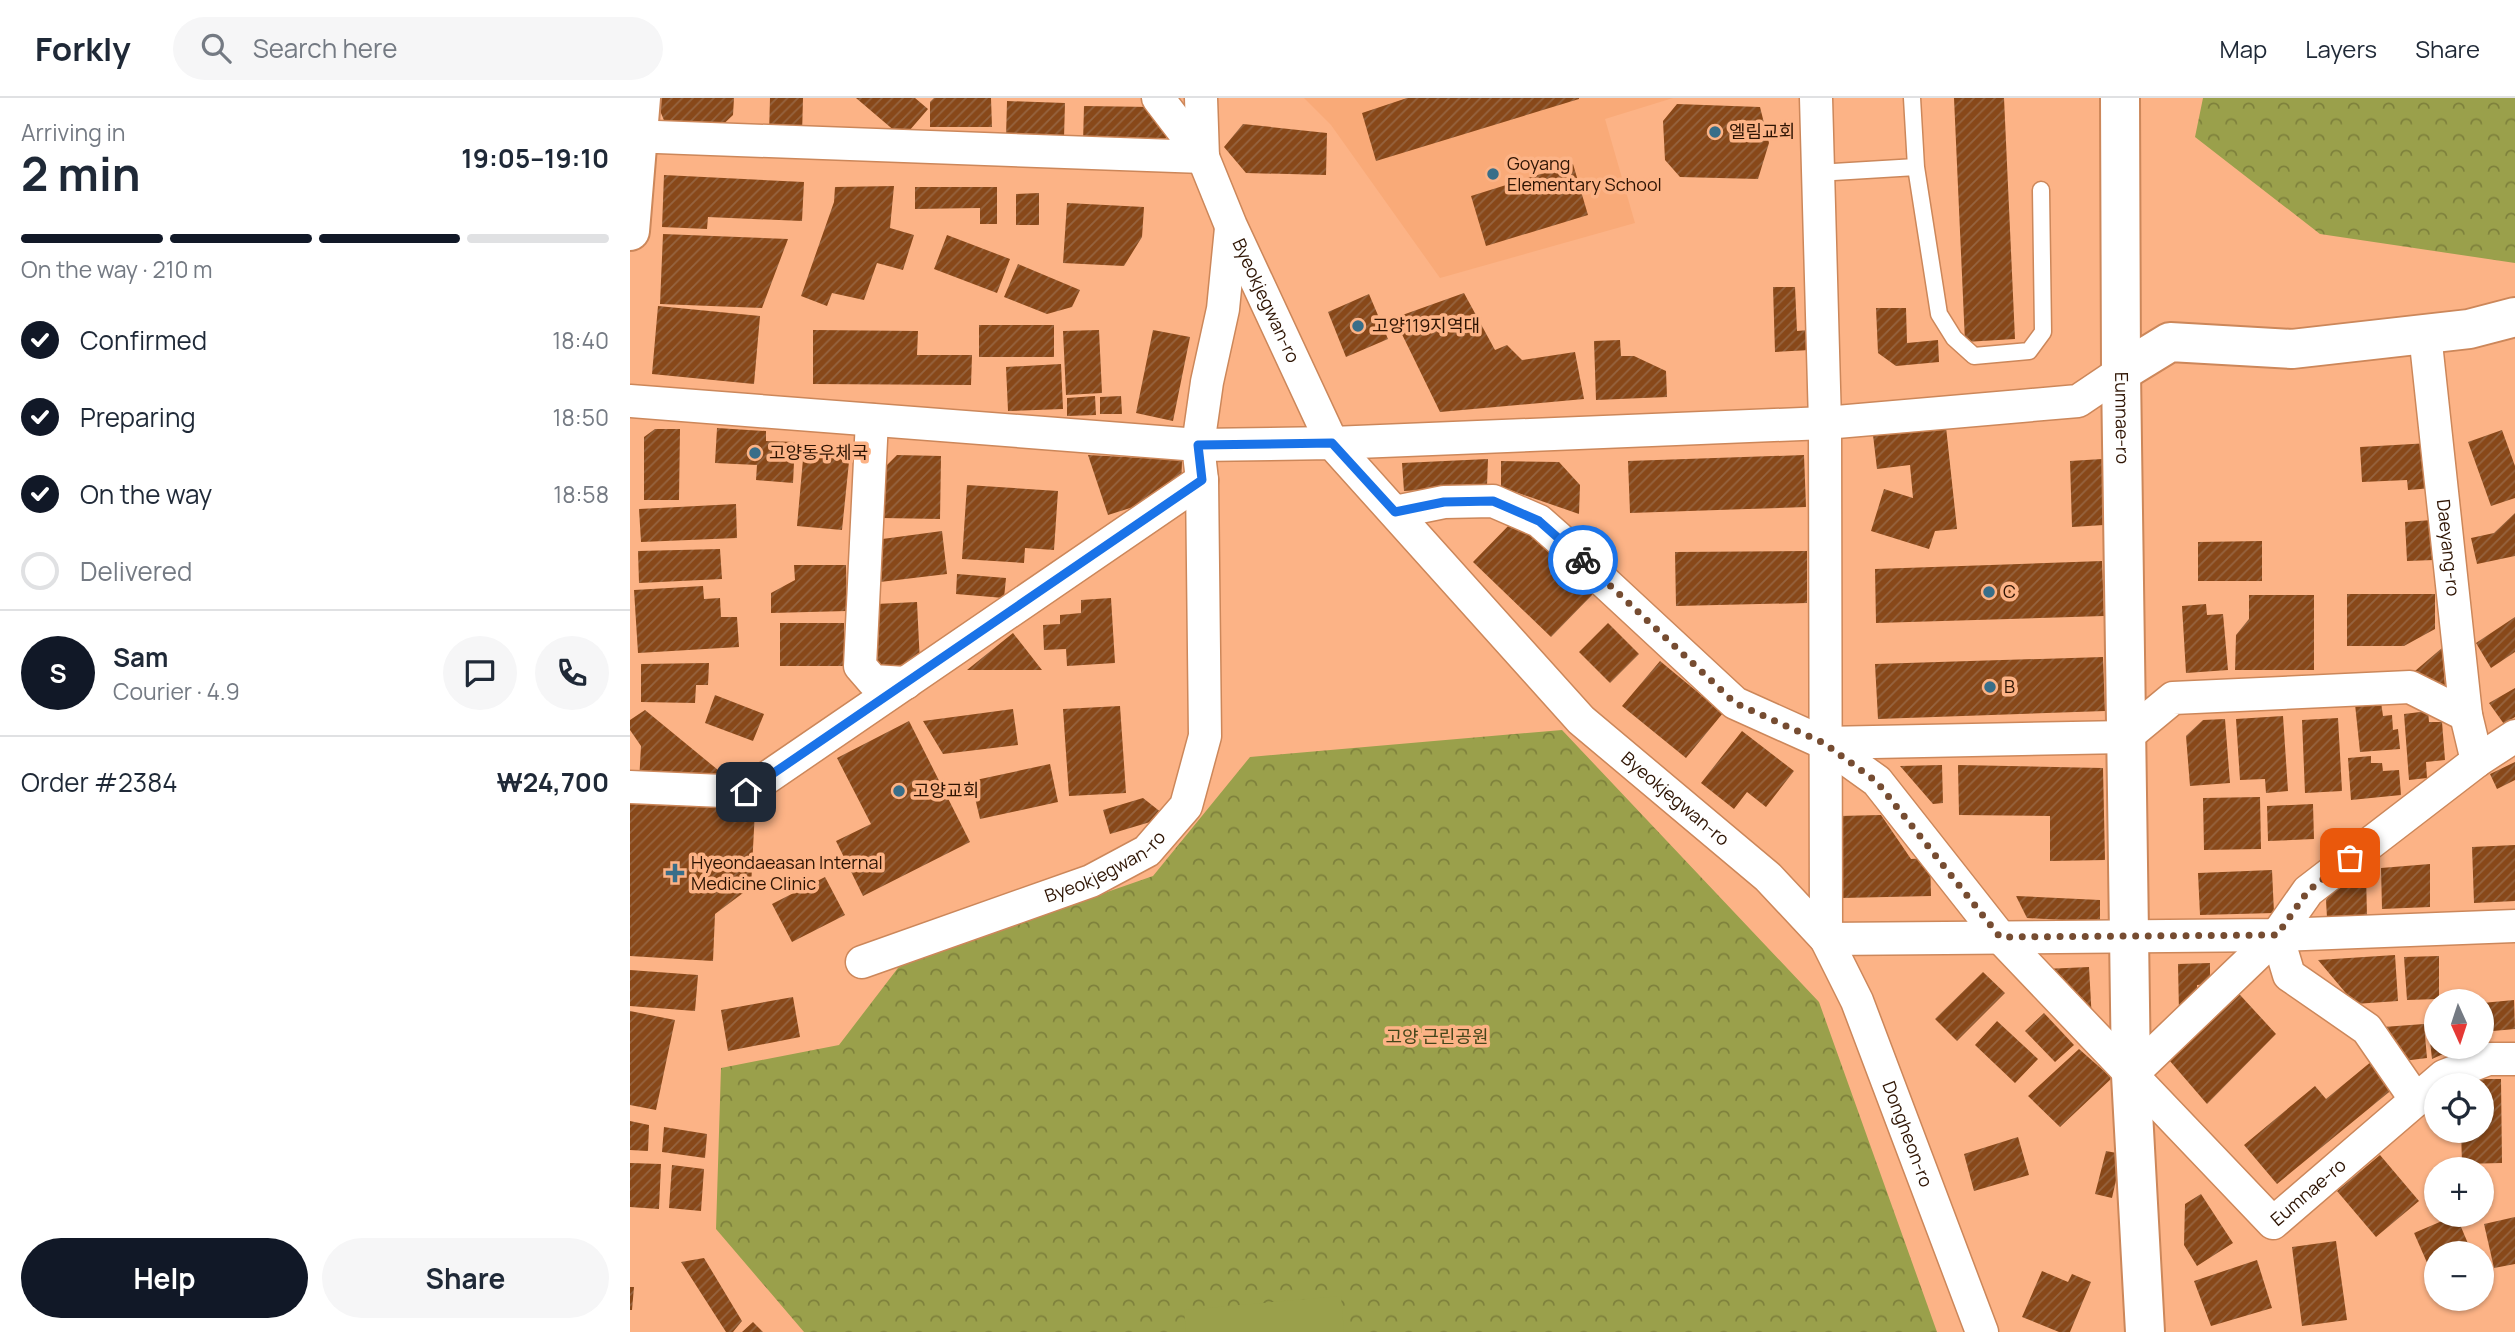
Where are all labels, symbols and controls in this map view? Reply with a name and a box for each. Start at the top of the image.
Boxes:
search box [173,17,663,80]
text: Forkly [35,26,131,71]
icon: search [197,29,235,67]
text: Search here [253,30,397,66]
text: Map [2220,32,2267,65]
text: Layers [2305,32,2377,65]
text: Share [2415,32,2480,65]
text: Arriving in [21,116,126,148]
place label: 엘림교회 [1729,119,1795,143]
marker: 엘림교회 [1707,124,1723,140]
text: 19:05–19:10 [461,140,609,176]
text: 2 min [21,142,141,205]
place label: Goyang Elementary School [1507,151,1662,196]
marker: Goyang Elementary School [1485,166,1501,182]
street label: Byeokjegwan-ro [1227,234,1306,366]
text: On the way · 210 m [21,253,213,285]
place label: 고양119지역대 [1372,313,1480,337]
marker: 고양119지역대 [1350,318,1366,334]
icon: check [21,321,59,359]
text: Confirmed [80,322,207,358]
text: 18:40 [552,324,609,356]
street label: Eumnae-ro [2110,372,2135,464]
icon: check [21,398,59,436]
text: Preparing [80,399,196,435]
text: 18:50 [552,401,609,433]
place label: 고양동우체국 [769,440,868,464]
marker: 고양동우체국 [747,445,763,461]
icon: check [21,475,59,513]
text: On the way [80,476,212,512]
text: 18:58 [553,478,609,510]
street label: Daeyang-ro [2432,498,2466,597]
courier [1548,525,1618,595]
icon: bike [1564,541,1602,579]
text: Delivered [80,553,192,589]
place label: C [2003,579,2016,603]
marker: C [1981,584,1997,600]
button: chat [443,636,517,710]
button: phone [535,636,609,710]
text: Sam [113,639,168,675]
text: S [49,655,67,691]
place label: B [2004,674,2015,698]
text: Courier · 4.9 [113,675,240,707]
marker: B [1982,679,1998,695]
street label: Byeokjegwan-ro [1616,746,1735,851]
pin [716,762,776,822]
text: Order #2384 [21,764,178,800]
text: ₩24,700 [496,764,609,800]
icon: home [727,773,765,811]
place label: 고양교회 [913,778,979,802]
marker: 고양교회 [891,783,907,799]
street label: Byeokjegwan-ro [1041,825,1170,907]
pin [2320,828,2380,888]
icon: bag [2331,839,2369,877]
place label: Hyeondaeasan Internal Medicine Clinic [691,850,883,895]
marker: Hyeondaeasan Internal Medicine Clinic [665,863,685,883]
north arrow [2424,989,2494,1059]
map controls [2424,989,2494,1311]
park label: 고양 근린공원 [1386,1024,1488,1048]
button: locate [2424,1073,2494,1143]
street label: Dongheon-ro [1877,1078,1939,1190]
street label: Eumnae-ro [2265,1153,2351,1231]
button: + [2424,1157,2494,1227]
button: Help [21,1238,308,1318]
button: Share [322,1238,609,1318]
button: − [2424,1241,2494,1311]

